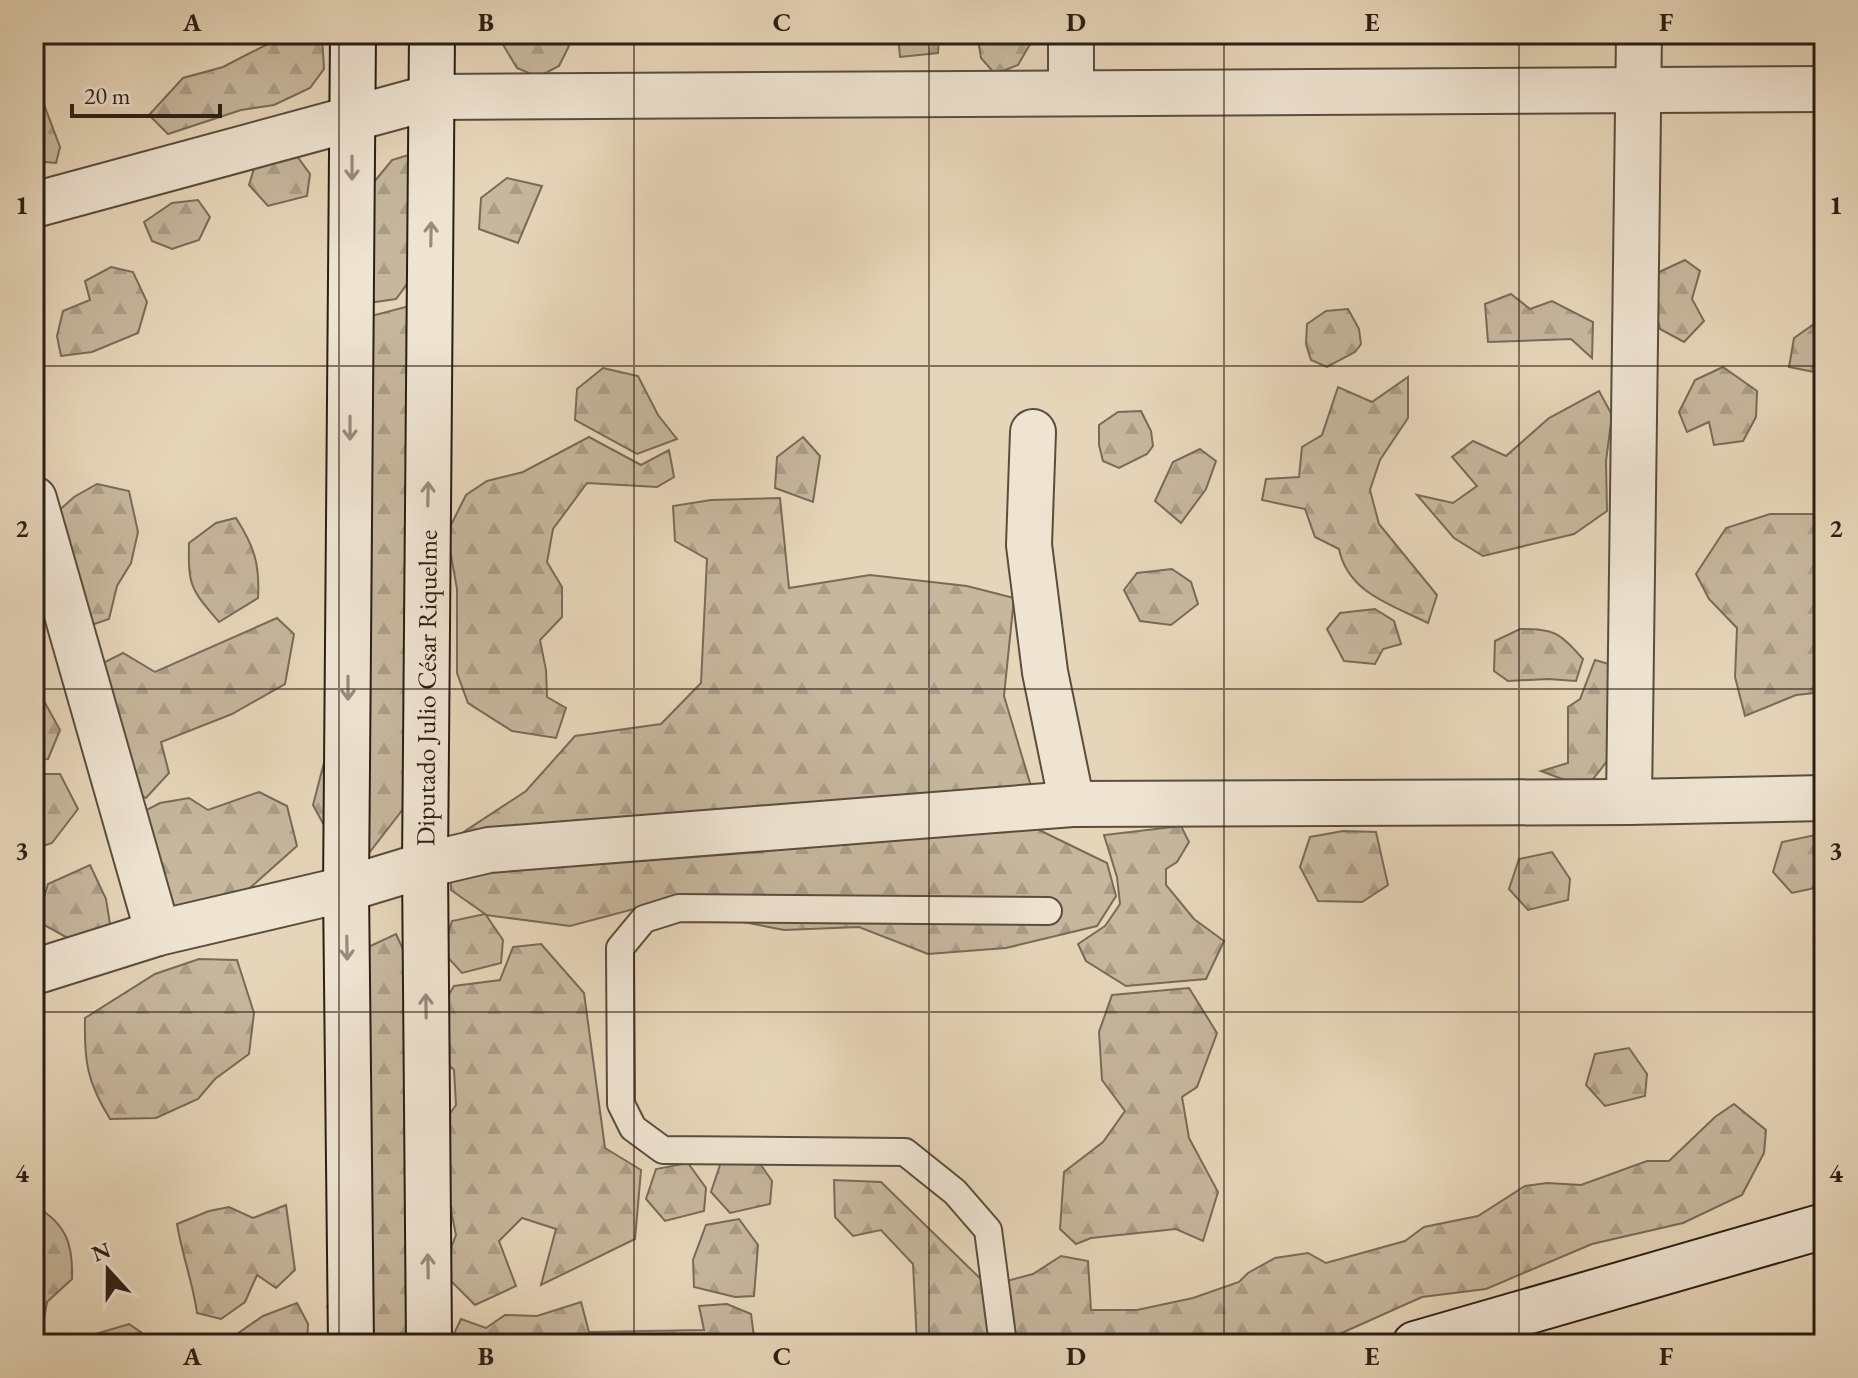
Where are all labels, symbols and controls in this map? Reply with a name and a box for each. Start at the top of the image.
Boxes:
text: A [182,5,202,39]
text: B [478,5,494,39]
text: C [773,5,791,39]
text: D [1066,5,1086,39]
text: E [1365,5,1380,39]
text: F [1659,5,1673,39]
scale bar [72,68,220,118]
text: 20 m [84,80,131,111]
one-way arrow [344,154,360,181]
text: 1 [15,188,29,222]
text: 1 [1829,188,1843,222]
one-way arrow [423,221,439,248]
one-way arrow [342,414,358,441]
one-way arrow [420,481,436,508]
text: 2 [15,511,29,545]
text: 2 [1829,511,1843,545]
street label: Diputado Julio César Riquelme [408,530,445,846]
one-way arrow [340,674,356,701]
text: 3 [15,833,29,867]
text: 3 [1829,833,1843,867]
one-way arrow [339,934,355,961]
one-way arrow [418,993,434,1020]
text: 4 [15,1156,29,1190]
text: 4 [1829,1156,1843,1190]
north arrow [68,1230,148,1310]
text: N [88,1235,115,1269]
one-way arrow [420,1253,436,1280]
text: A [182,1339,202,1373]
text: B [478,1339,494,1373]
text: C [773,1339,791,1373]
text: D [1066,1339,1086,1373]
text: E [1365,1339,1380,1373]
text: F [1659,1339,1673,1373]

